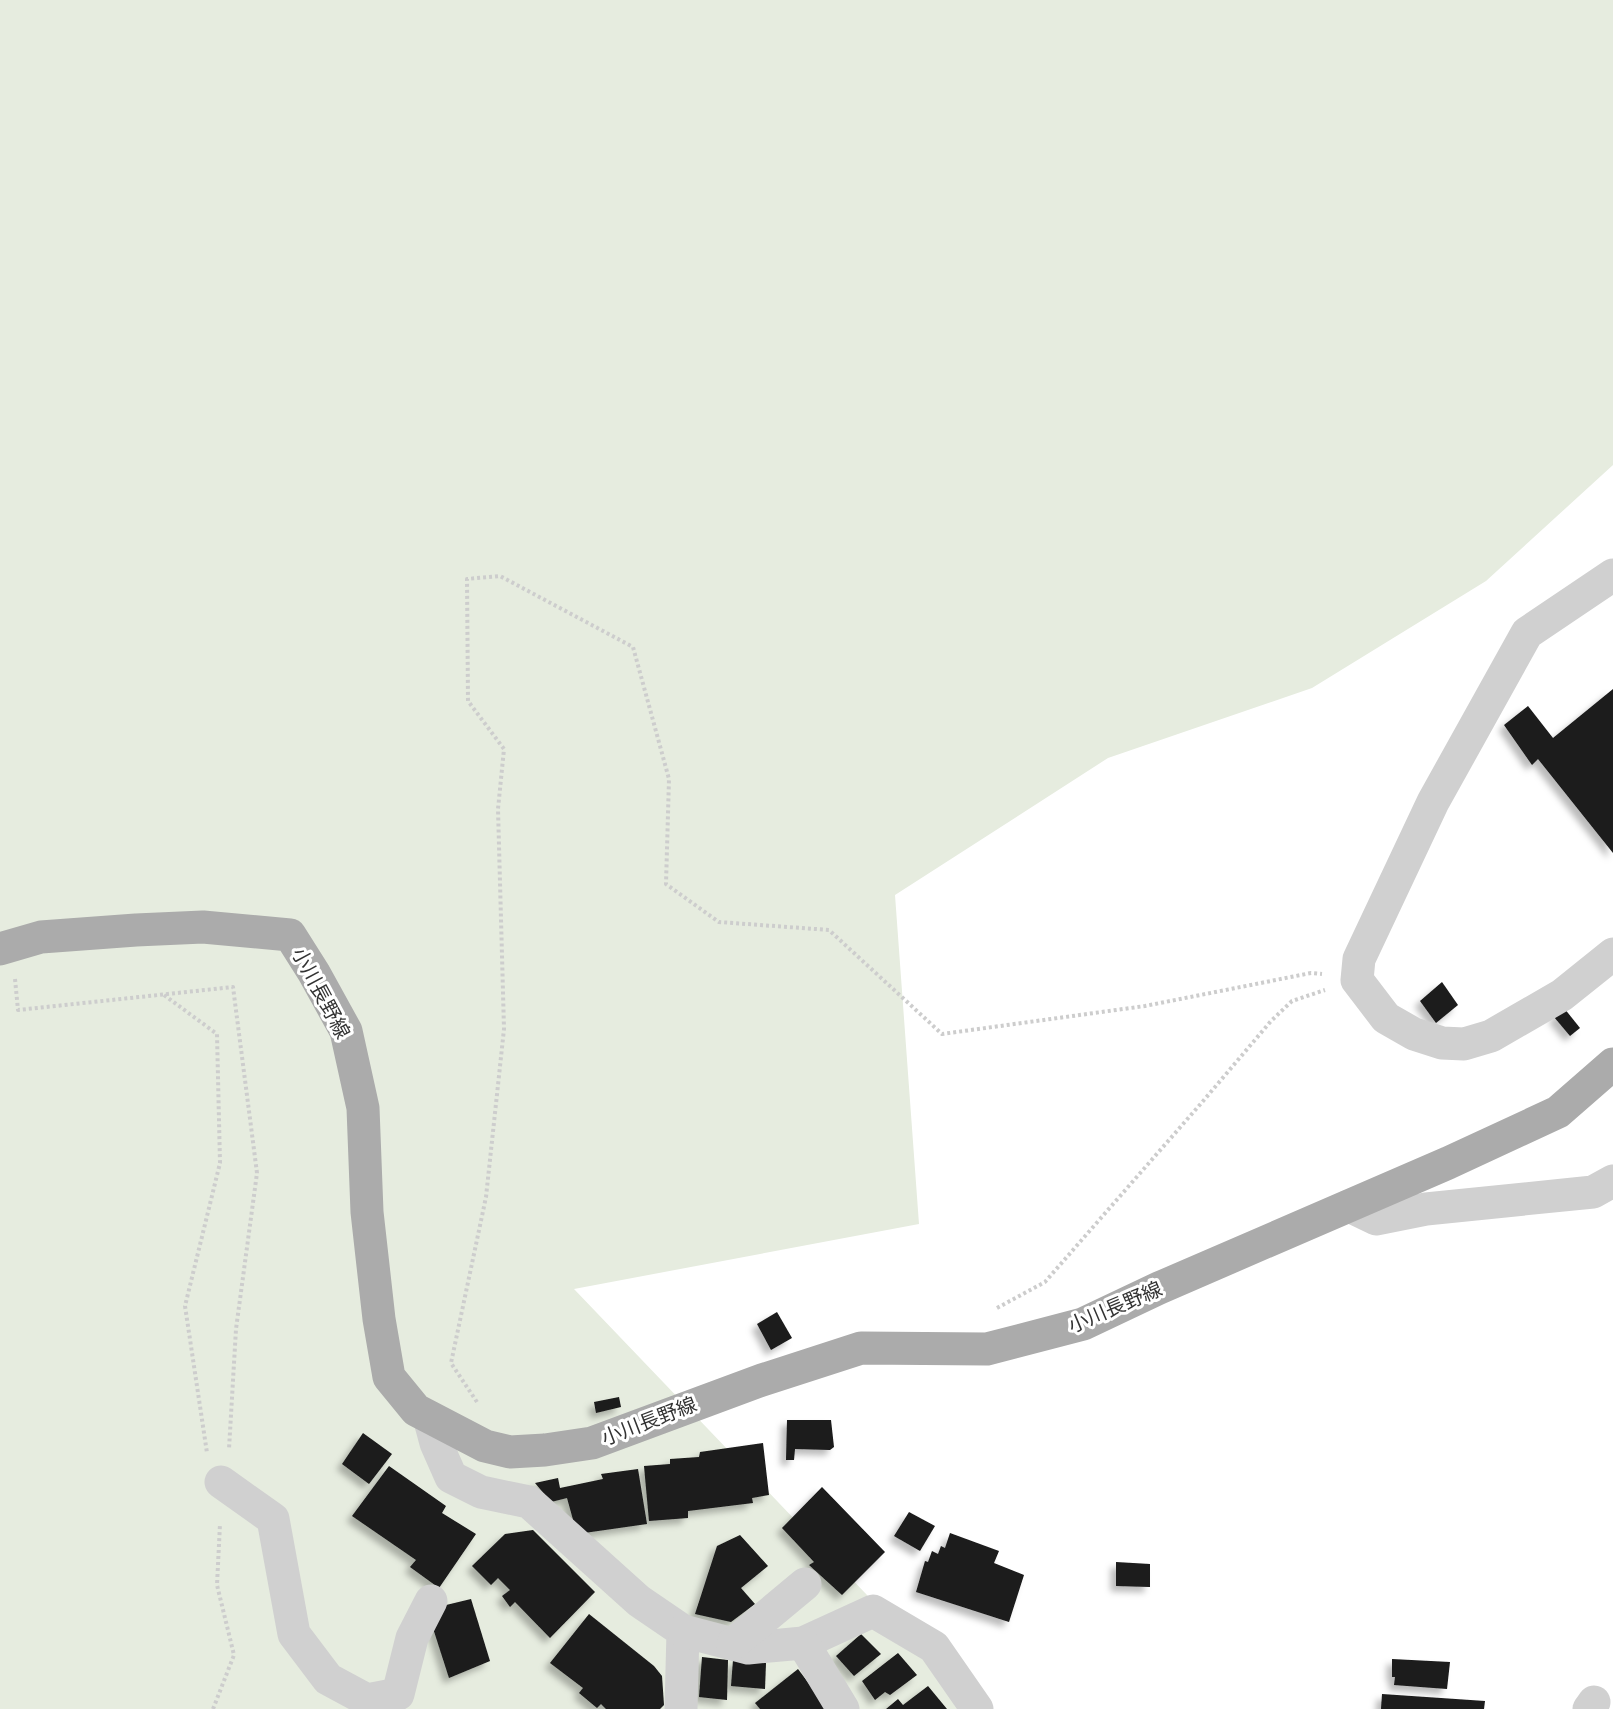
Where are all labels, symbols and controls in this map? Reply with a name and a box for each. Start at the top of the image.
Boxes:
street label: 小川長野線 [287,943,355,1043]
street label: 小川長野線 [1064,1276,1166,1338]
street label: 小川長野線 [598,1392,700,1450]

